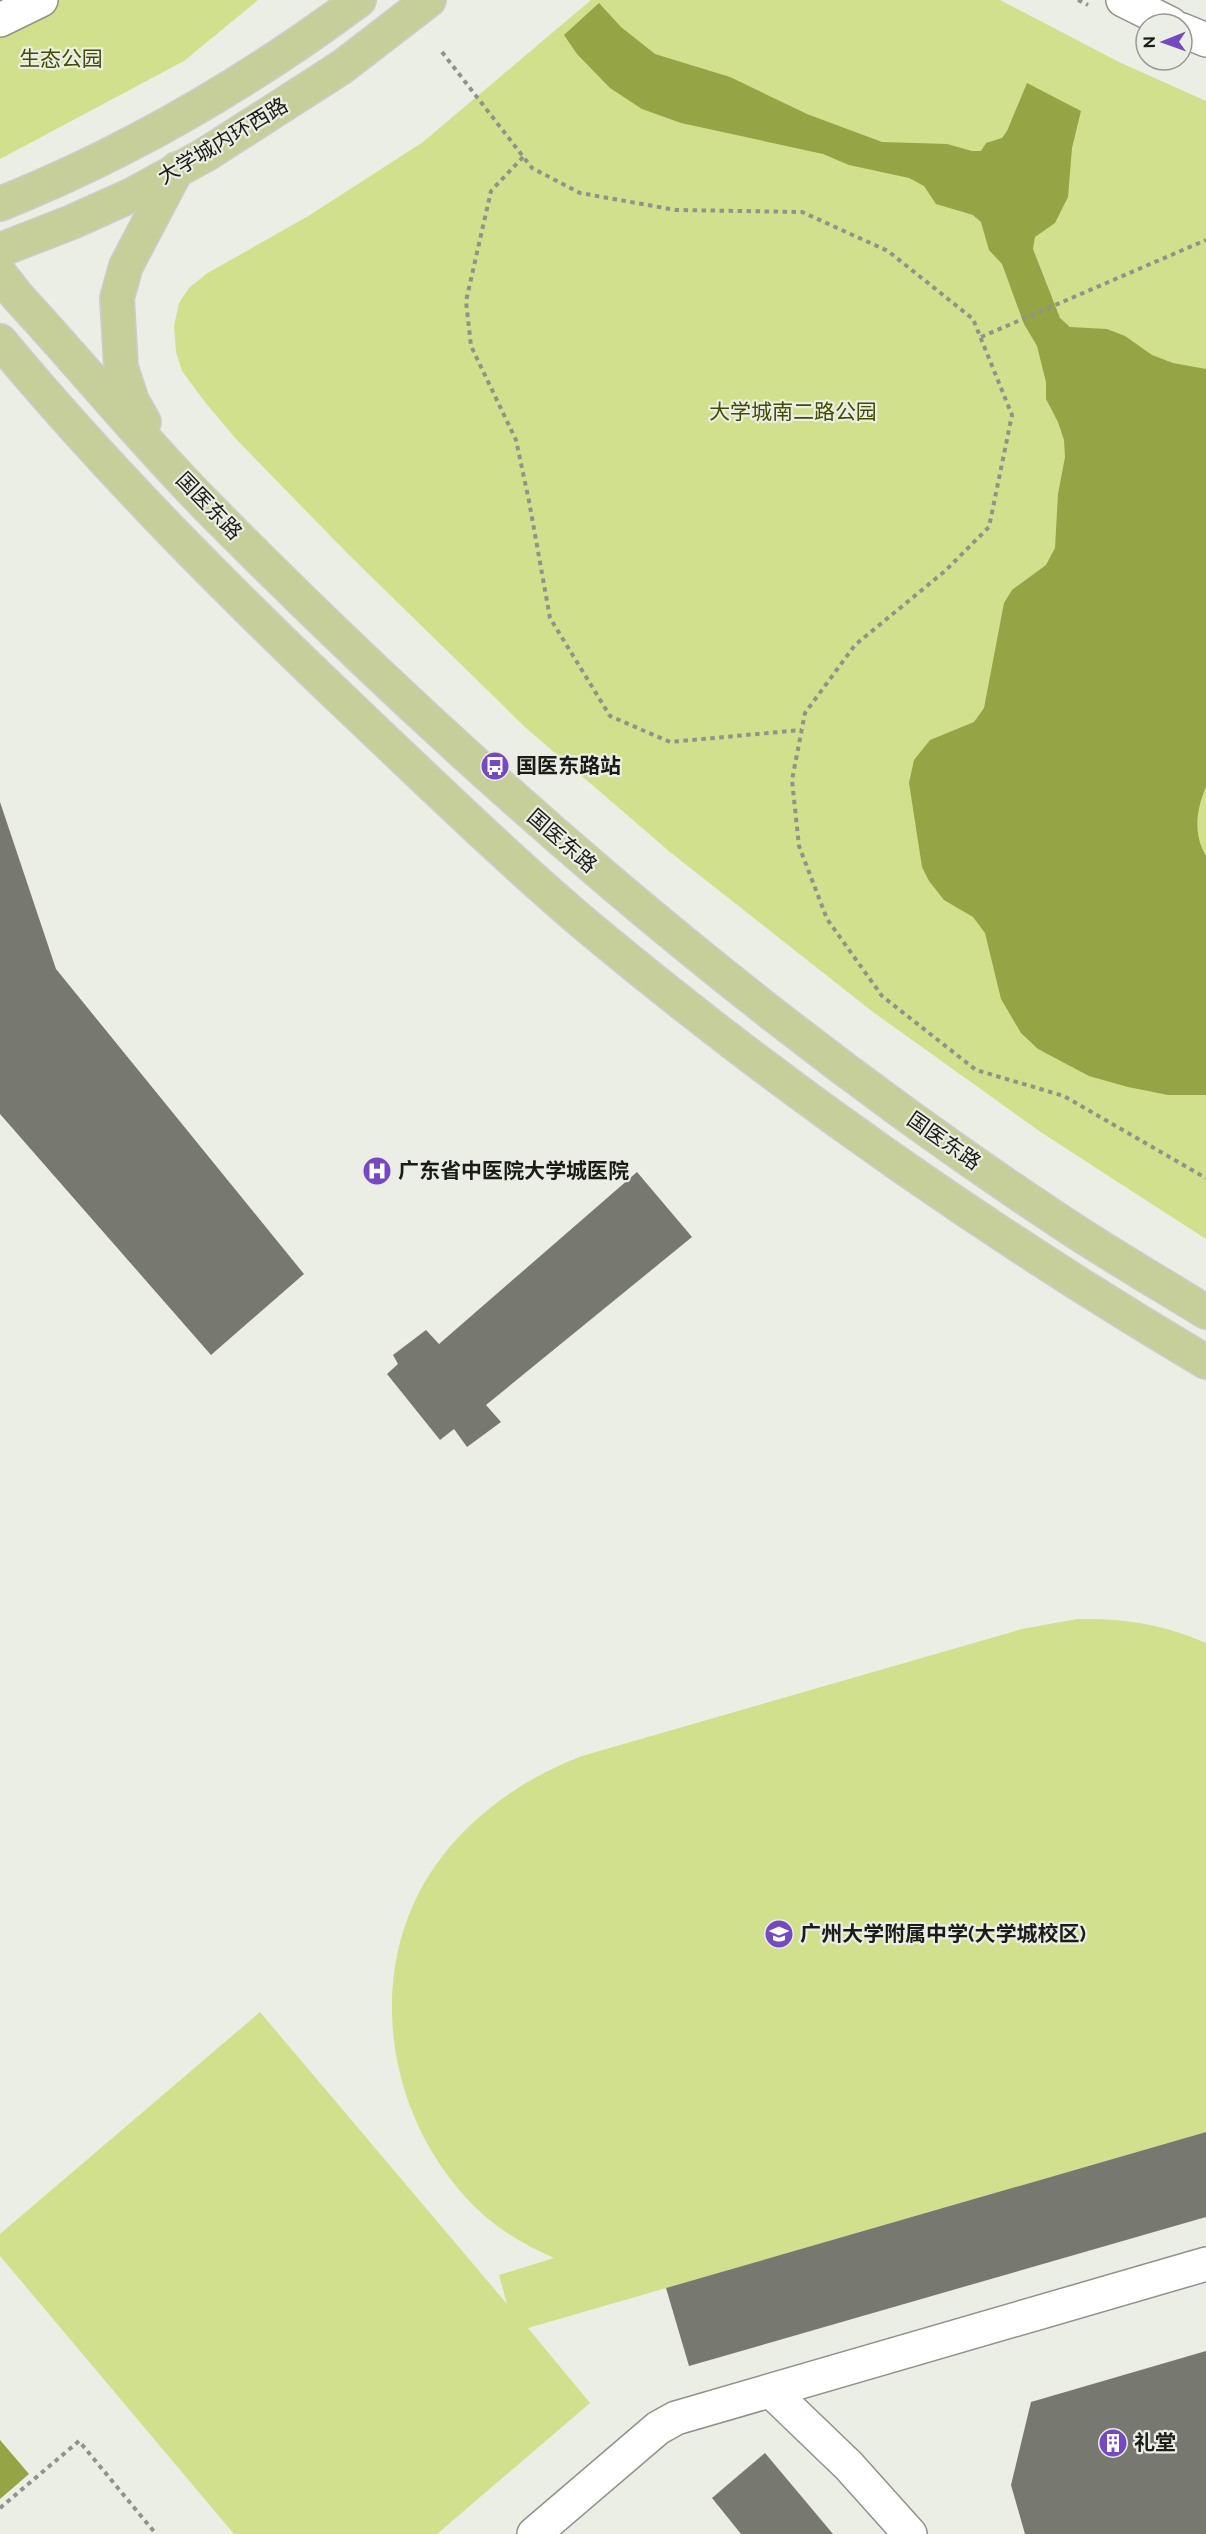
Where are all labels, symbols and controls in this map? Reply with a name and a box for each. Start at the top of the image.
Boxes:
north arrow [1134,12,1194,72]
text: N [1140,36,1159,49]
park label: 生态公园 [19,46,103,71]
street label: 大学城内环西路 [153,92,292,189]
park label: 大学城南二路公园 [709,399,877,424]
street label: 国医东路 [171,467,248,545]
bus stop icon: 国医东路站 [479,750,511,782]
place label: 国医东路站 [516,753,621,778]
street label: 国医东路 [522,804,602,878]
street label: 国医东路 [903,1106,986,1175]
hospital icon: 广东省中医院大学城医院 [361,1155,393,1187]
place label: 广东省中医院大学城医院 [398,1158,629,1183]
school or university icon: 广州大学附属中学(大学城校区) [763,1918,795,1950]
place label: 广州大学附属中学(大学城校区) [800,1921,1086,1946]
building icon: 礼堂 [1097,2427,1129,2459]
place label: 礼堂 [1134,2430,1176,2455]

